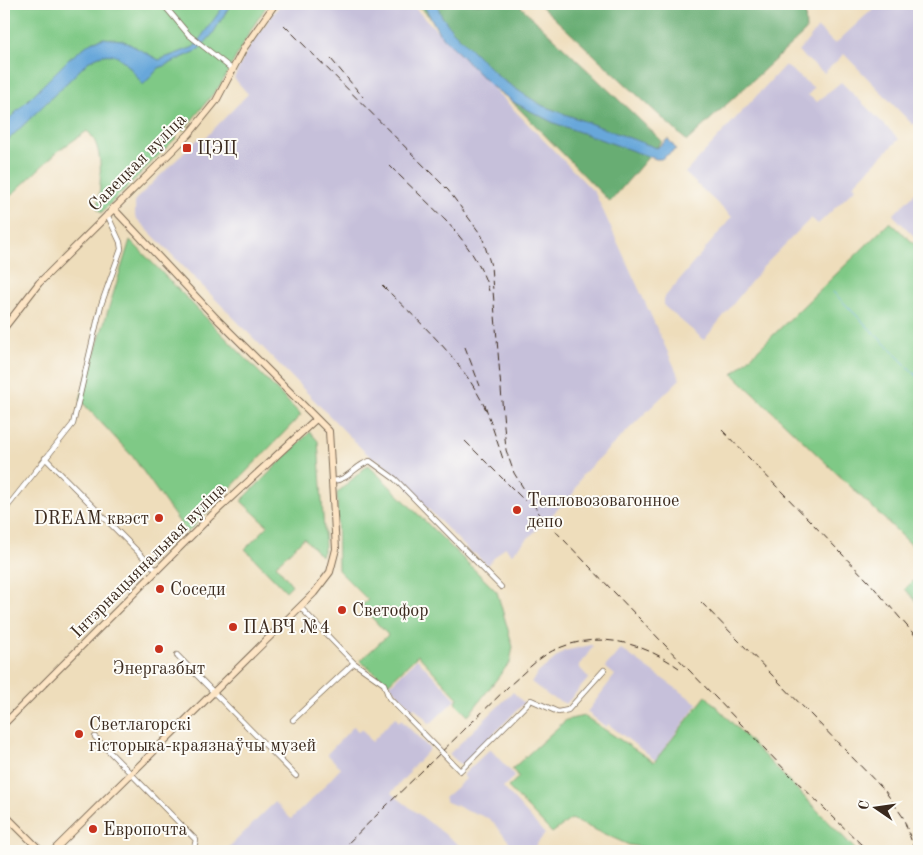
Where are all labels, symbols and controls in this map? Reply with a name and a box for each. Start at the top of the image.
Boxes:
street label: Савецкая вуліца [85,110,190,215]
place label: ЦЭЦ [197,140,237,158]
marker: ЦЭЦ [181,142,193,154]
street label: Інтэрнацыянальная вуліца [68,480,230,642]
place label: Тепловозовагонное депо [527,492,679,531]
marker: Тепловозовагонное депо [511,504,523,516]
place label: DREAM квэст [34,510,149,528]
marker: DREAM квэст [153,512,165,524]
place label: Соседи [170,581,226,599]
marker: Соседи [154,583,166,595]
place label: Светофор [352,602,429,621]
marker: Светофор [336,604,348,616]
place label: ПАВЧ №4 [243,619,330,637]
marker: ПАВЧ №4 [227,621,239,633]
marker: Энергазбыт [153,643,165,655]
place label: Энергазбыт [113,660,205,678]
place label: Светлагорскі гісторыка-краязнаўчы музей [89,716,316,755]
marker: Светлагорскі гісторыка-краязнаўчы музей [73,728,85,740]
north arrow [850,782,900,832]
text: С [856,799,872,811]
place label: Европочта [103,821,188,839]
marker: Европочта [87,823,99,835]

